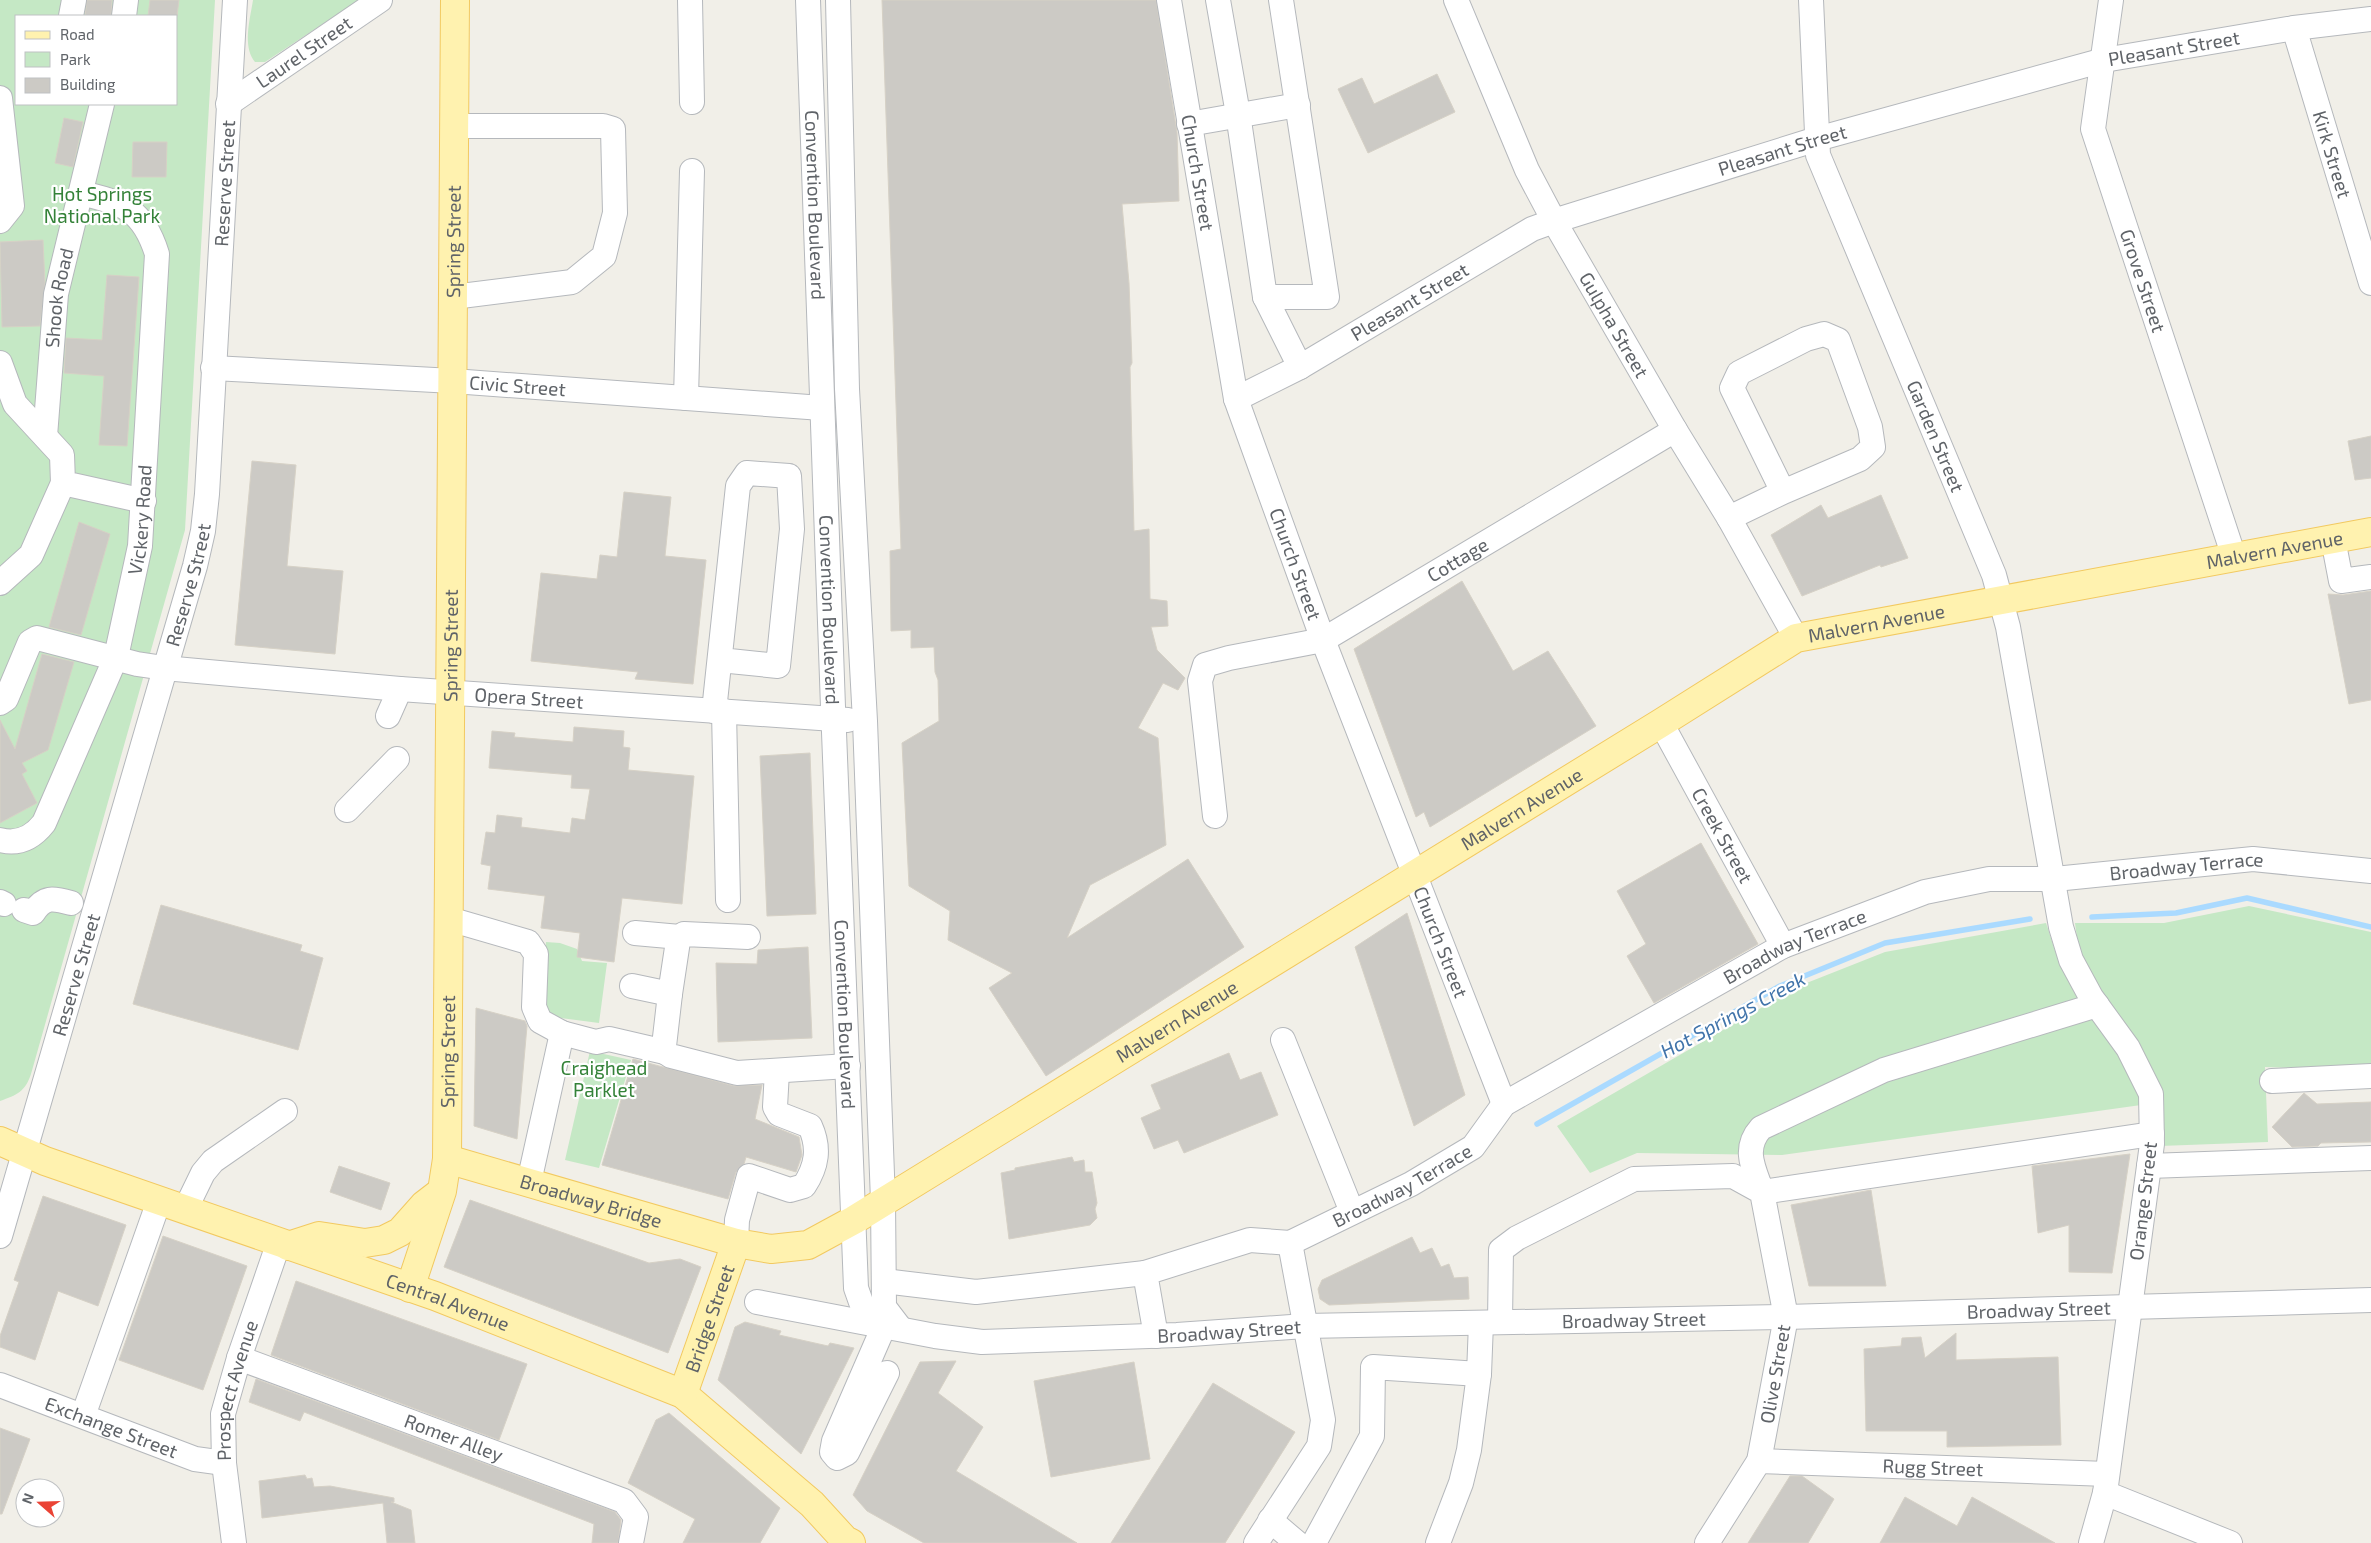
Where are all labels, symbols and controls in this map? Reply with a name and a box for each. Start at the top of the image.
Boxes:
street label: Laurel Street [251,11,356,92]
legend [15,15,178,105]
text: Road [60,25,95,43]
street label: Pleasant Street [2106,25,2241,70]
text: Park [60,50,91,68]
text: Building [60,75,116,93]
street label: Kirk Street [2309,108,2357,201]
street label: Convention Boulevard [801,110,831,300]
street label: Church Street [1177,113,1220,232]
street label: Pleasant Street [1715,119,1849,180]
street label: Reserve Street [209,120,239,247]
park label: Hot Springs National Park [44,182,160,227]
street label: Spring Street [441,185,465,298]
street label: Grove Street [2116,226,2171,335]
street label: Shook Road [40,246,78,349]
street label: Pleasant Street [1346,258,1472,345]
street label: Gulpha Street [1575,268,1654,381]
street label: Civic Street [468,370,567,400]
street label: Garden Street [1903,377,1970,495]
street label: Vickery Road [122,464,156,577]
street label: Church Street [1265,505,1327,623]
street label: Convention Boulevard [815,514,845,705]
street label: Reserve Street [160,522,215,649]
street label: Malvern Avenue [2204,525,2345,573]
street label: Cottage [1423,532,1492,586]
street label: Spring Street [438,589,462,702]
street label: Malvern Avenue [1806,599,1946,647]
street label: Opera Street [474,682,584,713]
street label: Malvern Avenue [1456,762,1586,855]
street label: Creek Street [1688,783,1758,887]
street label: Broadway Terrace [2108,847,2265,884]
street label: Church Street [1409,883,1473,1001]
street label: Broadway Terrace [1719,904,1869,989]
street label: Reserve Street [47,911,104,1039]
street label: Convention Boulevard [830,919,861,1110]
water label: Hot Springs Creek [1656,966,1809,1062]
street label: Malvern Avenue [1111,975,1241,1067]
street label: Spring Street [435,995,459,1108]
park label: Craighead Parklet [561,1056,647,1101]
street label: Broadway Terrace [1328,1138,1476,1232]
street label: Orange Street [2124,1140,2161,1262]
street label: Broadway Bridge [517,1169,665,1232]
street label: Bridge Street [679,1261,739,1375]
street label: Central Avenue [383,1268,513,1335]
street label: Broadway Street [1966,1296,2111,1323]
street label: Broadway Street [1562,1307,1706,1332]
street label: Broadway Street [1157,1314,1302,1347]
street label: Prospect Avenue [211,1317,262,1461]
street label: Olive Street [1754,1323,1795,1425]
street label: Exchange Street [42,1391,181,1462]
street label: Romer Alley [401,1408,506,1466]
street label: Rugg Street [1882,1454,1984,1480]
north arrow [15,1478,65,1528]
text: N [18,1491,37,1506]

